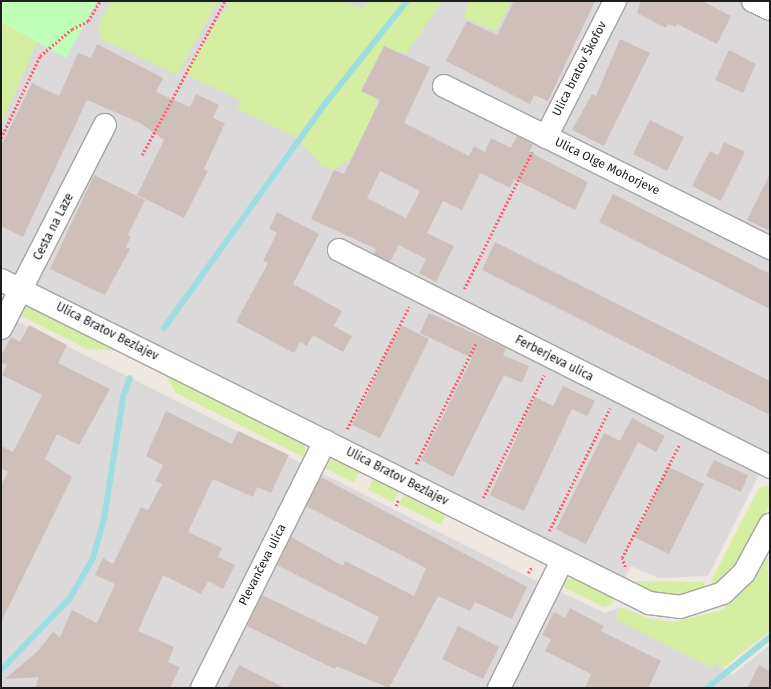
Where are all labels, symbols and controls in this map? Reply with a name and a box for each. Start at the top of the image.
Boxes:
street label: Ulica bratov Škofov [550,19,610,119]
street label: Ulica Olge Mohorjeve [552,135,662,199]
street label: Cesta na Laze [31,191,77,263]
street label: Ulica Bratov Bezlajev [53,300,161,364]
street label: Ferberjeva ulica [512,333,596,385]
street label: Ulica Bratov Bezlajev [343,445,451,509]
street label: Plevančeva ulica [236,522,290,608]

